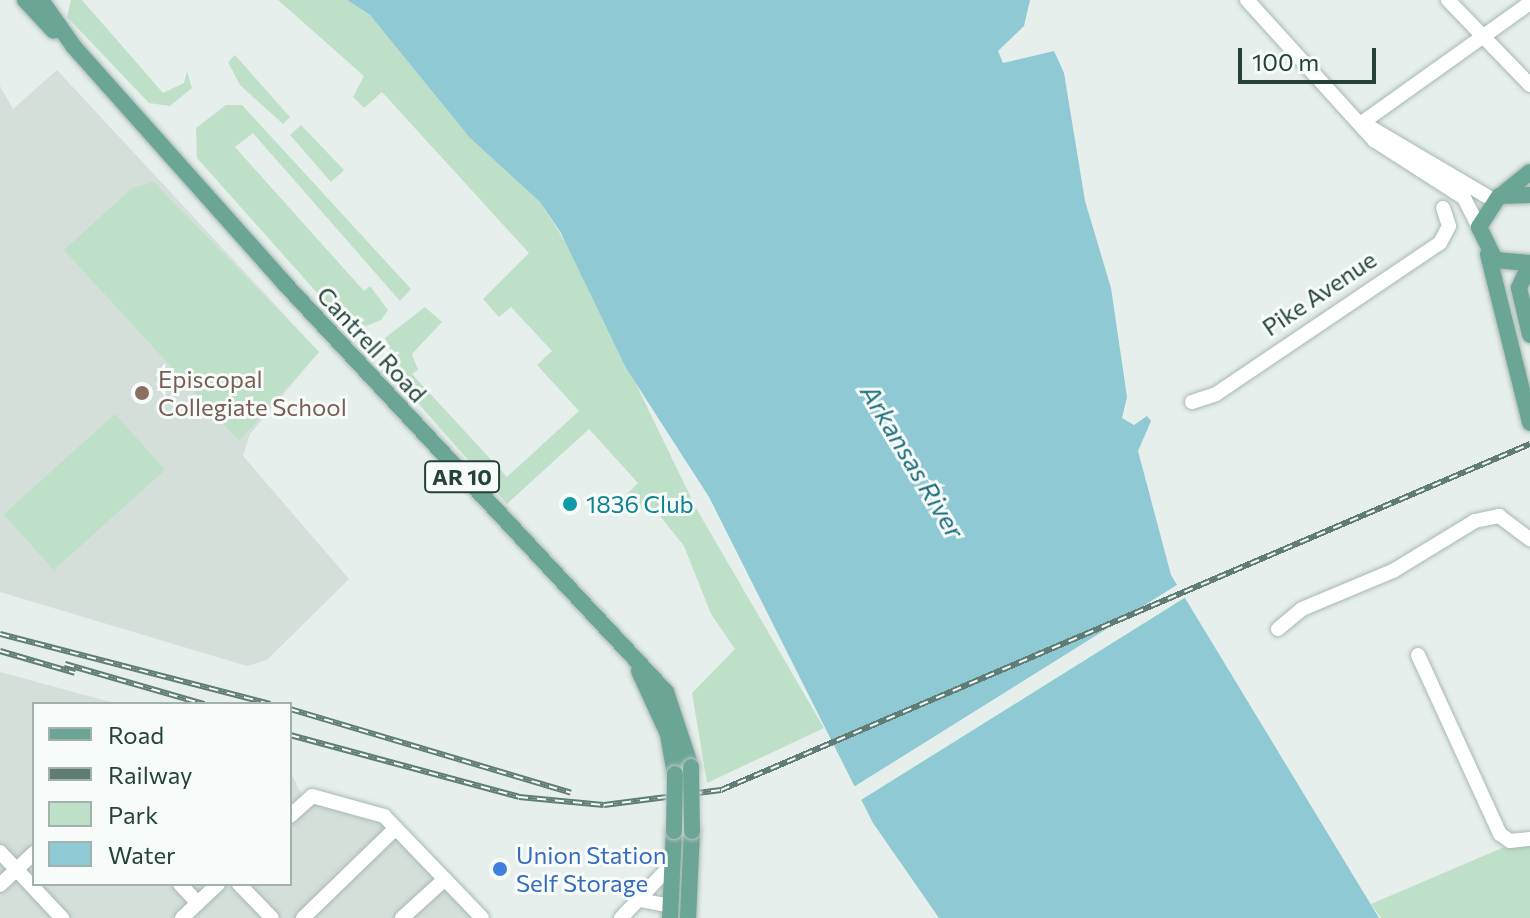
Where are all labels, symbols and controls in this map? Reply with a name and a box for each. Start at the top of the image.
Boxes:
scale bar [1242,32,1380,82]
text: 100 m [1252,47,1319,76]
street label: Pike Avenue [1257,244,1381,342]
street label: Cantrell Road [311,280,433,408]
place label: Episcopal Collegiate School [158,365,347,421]
water label: Arkansas River [855,378,971,544]
marker: Episcopal Collegiate School [133,384,151,402]
road number: AR 10 [424,459,500,495]
place label: 1836 Club [586,490,694,518]
marker: 1836 Club [561,495,579,513]
legend [32,702,292,886]
text: Road [108,720,164,749]
text: Railway [108,760,193,789]
text: Park [108,800,158,829]
text: Water [108,840,176,869]
place label: Union Station Self Storage [516,841,666,897]
marker: Union Station Self Storage [491,860,509,878]

